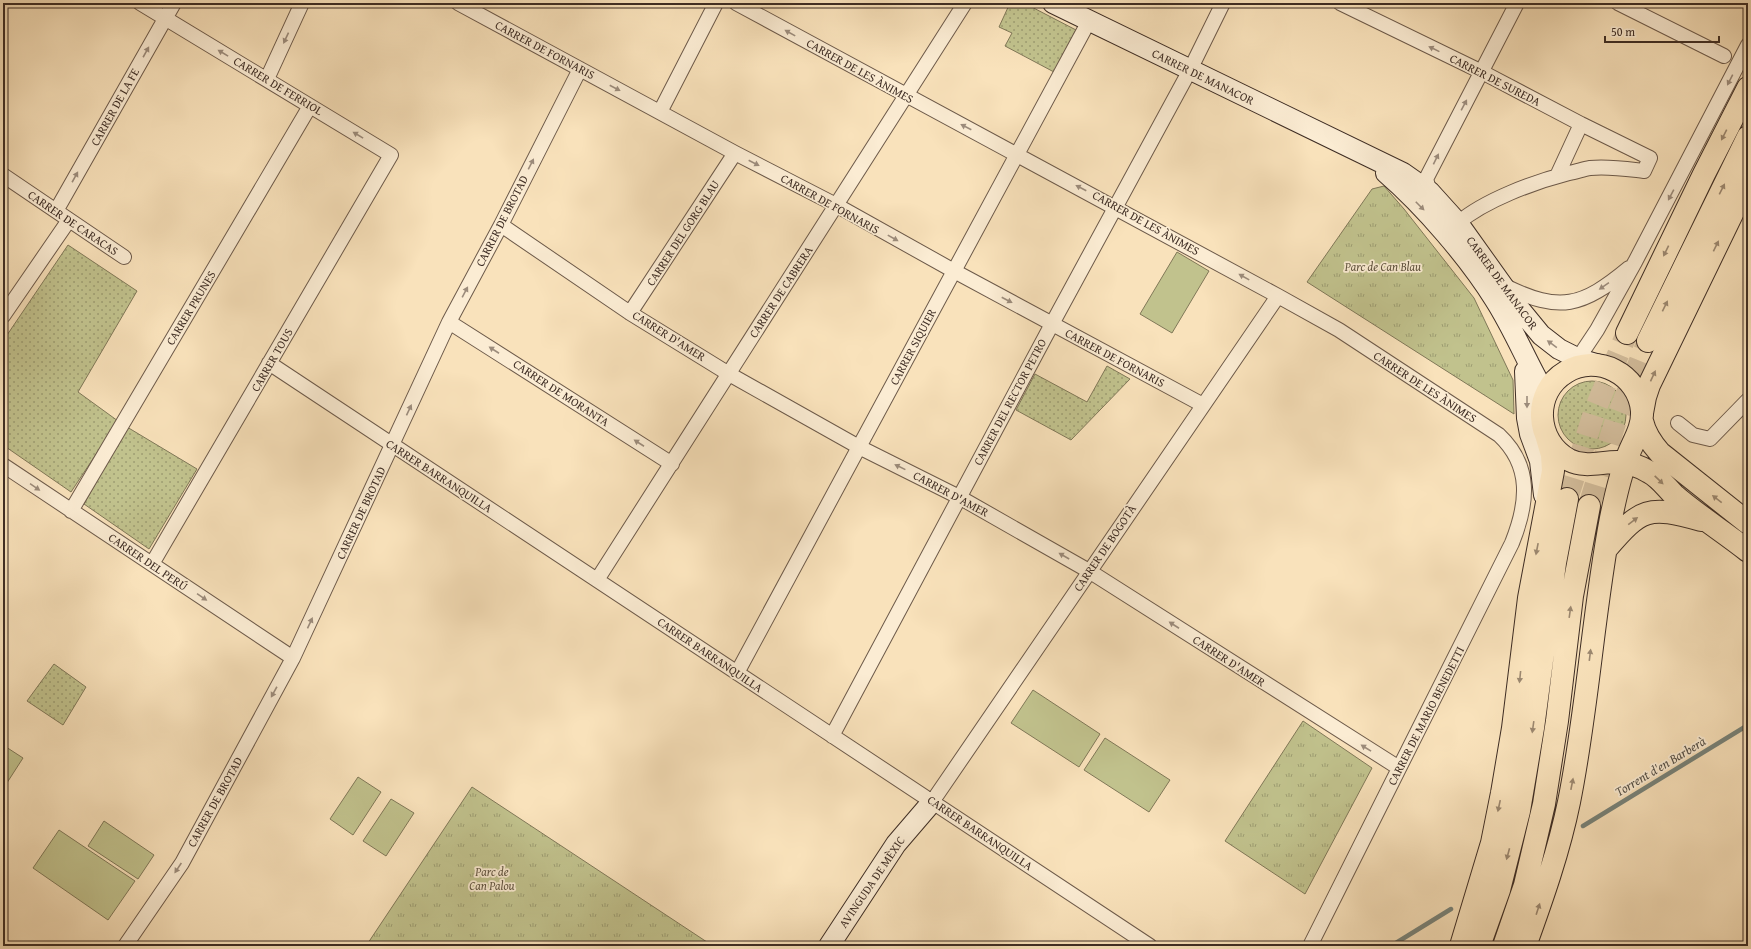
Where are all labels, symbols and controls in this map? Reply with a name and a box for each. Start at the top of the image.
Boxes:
street label: CARRER DE FORNARIS [492,16,598,83]
scale bar [1605,18,1719,44]
text: 50 m [1611,23,1635,40]
one-way arrow [784,29,796,36]
one-way arrow [283,33,289,44]
street label: CARRER DE LES ÀNIMES [804,34,917,107]
street label: CARRER DE MANACOR [1149,44,1257,109]
one-way arrow [143,46,149,58]
one-way arrow [1428,46,1440,52]
one-way arrow [217,49,229,56]
street label: CARRER DE SUREDA [1447,49,1544,110]
street label: CARRER DE FERRIOL [230,52,326,119]
street label: CARRER DE LA FE [86,65,143,149]
one-way arrow [1727,74,1733,85]
one-way arrow [609,85,621,91]
one-way arrow [1461,99,1467,111]
one-way arrow [960,124,972,131]
one-way arrow [1721,129,1727,141]
one-way arrow [352,131,364,138]
one-way arrow [1433,154,1439,165]
one-way arrow [528,159,534,170]
one-way arrow [748,160,760,166]
street label: CARRER DE FORNARIS [778,169,883,238]
one-way arrow [72,172,79,183]
street label: CARRER DE BROTAD [471,172,532,269]
street label: CARRER DEL GORG BLAU [642,176,723,289]
one-way arrow [1719,183,1725,195]
one-way arrow [1075,185,1087,191]
street label: CARRER DE CARACAS [25,186,122,259]
street label: CARRER DE LES ÀNIMES [1090,186,1203,259]
one-way arrow [1667,189,1674,201]
one-way arrow [1415,201,1425,211]
street label: CARRER DE MANACOR [1463,233,1542,333]
one-way arrow [887,234,899,241]
one-way arrow [1713,240,1719,252]
street label: CARRER DE CABRERA [745,242,817,341]
one-way arrow [1663,245,1669,257]
park label: Parc de Can Blau [1344,258,1421,275]
street label: CARRER PRUNES [162,267,220,348]
one-way arrow [1238,274,1250,280]
one-way arrow [1599,282,1610,290]
one-way arrow [462,286,468,298]
one-way arrow [1002,297,1013,303]
one-way arrow [1661,300,1668,311]
street label: CARRER SIQUIER [885,305,940,388]
street label: CARRER D'AMER [629,306,709,365]
street label: CARRER DE FORNARIS [1062,324,1168,391]
street label: CARRER TOUS [247,325,297,395]
street label: CARRER DEL RECTOR PETRO [969,335,1050,468]
one-way arrow [1547,340,1558,348]
one-way arrow [489,346,499,354]
street label: CARRER DE LES ÀNIMES [1370,347,1480,426]
street label: CARRER DE MORANTA [510,355,613,430]
one-way arrow [1650,370,1656,381]
one-way arrow [1524,396,1530,409]
one-way arrow [406,404,412,415]
street label: CARRER BARRANQUILLA [383,435,496,517]
one-way arrow [634,439,644,447]
street label: CARRER DE BROTAD [332,464,389,562]
one-way arrow [895,464,906,471]
street label: CARRER D'AMER [910,466,992,521]
one-way arrow [1654,475,1664,484]
one-way arrow [30,483,41,491]
one-way arrow [1712,494,1723,503]
street label: CARRER DE BOGOTÀ [1069,500,1140,594]
one-way arrow [1627,517,1638,526]
street label: CARRER DEL PERÚ [105,529,191,594]
one-way arrow [1534,542,1540,555]
one-way arrow [1058,553,1070,560]
one-way arrow [196,594,208,601]
one-way arrow [1567,606,1573,618]
street label: CARRER BARRANQUILLA [654,613,767,697]
one-way arrow [307,617,313,628]
one-way arrow [1169,621,1179,629]
street label: CARRER D'AMER [1190,631,1269,690]
street label: CARRER DE MARIO BENEDETTI [1383,643,1468,788]
one-way arrow [1587,649,1593,661]
one-way arrow [1516,671,1523,683]
one-way arrow [271,686,278,698]
one-way arrow [1530,721,1536,733]
water label: Torrent d'en Barberà [1611,732,1709,801]
one-way arrow [1360,744,1372,751]
street label: CARRER DE BROTAD [183,754,246,850]
one-way arrow [1570,778,1576,790]
street label: CARRER BARRANQUILLA [924,791,1037,875]
one-way arrow [1496,800,1502,812]
street label: AVINGUDA DE MÈXIC [835,832,909,931]
one-way arrow [1505,848,1511,860]
one-way arrow [175,862,182,874]
park label: Parc de Can Palou [469,863,515,894]
one-way arrow [1535,903,1541,915]

